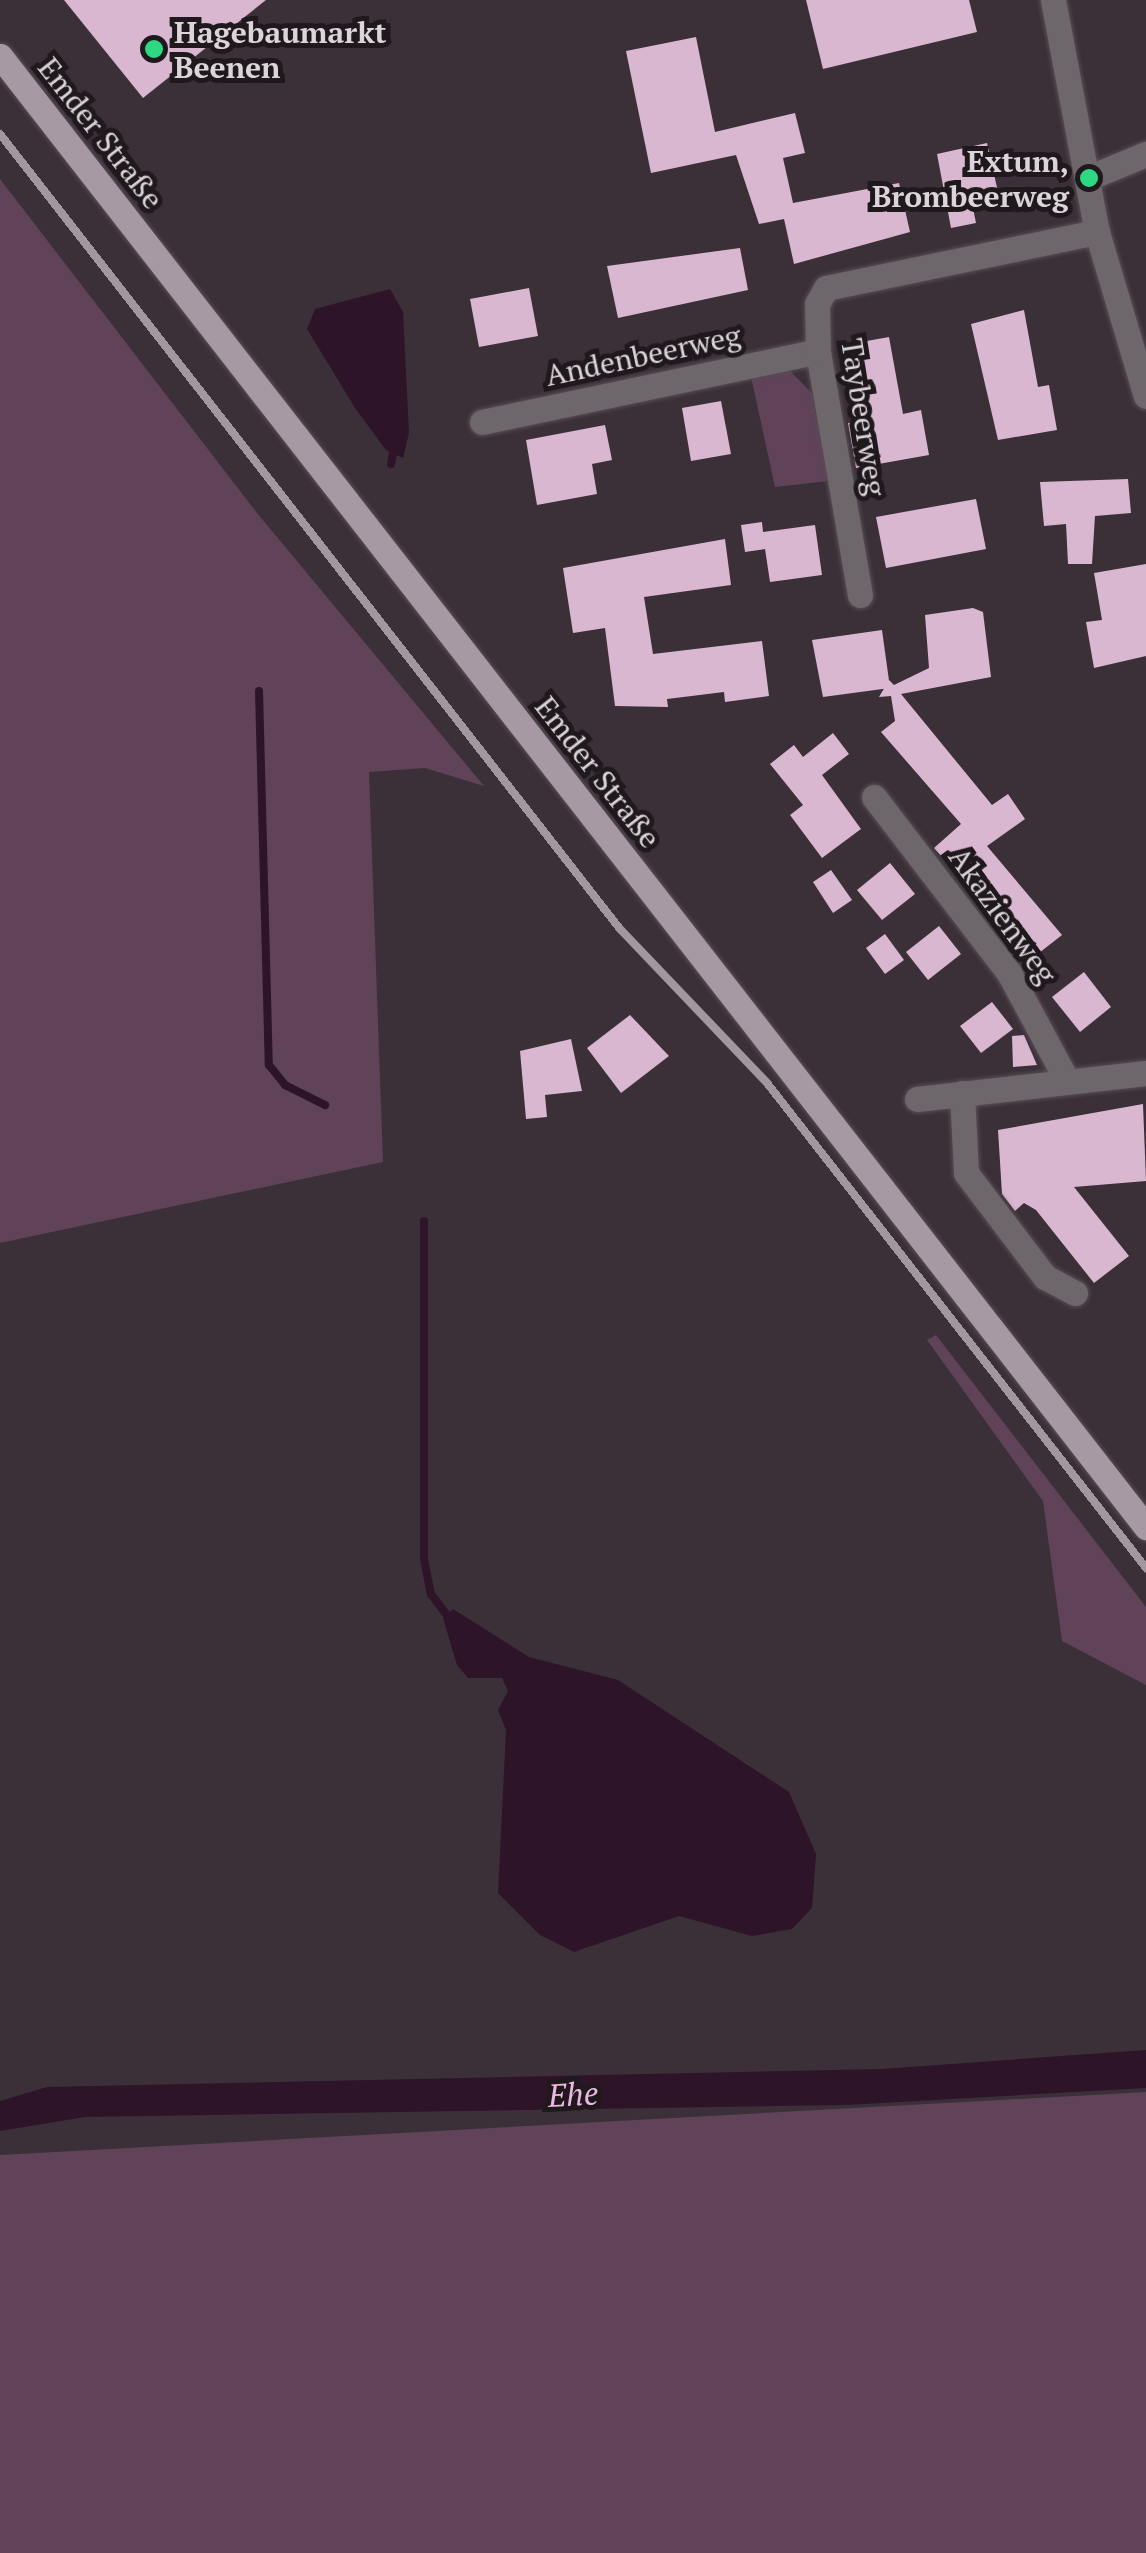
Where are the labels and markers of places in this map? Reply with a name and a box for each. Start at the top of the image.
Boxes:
place label: Hagebaumarkt Beenen [174,14,387,84]
marker: Hagebaumarkt Beenen [143,38,165,60]
place label: Extum, Brombeerweg [872,143,1069,214]
marker: Extum, Brombeerweg [1078,167,1100,189]

